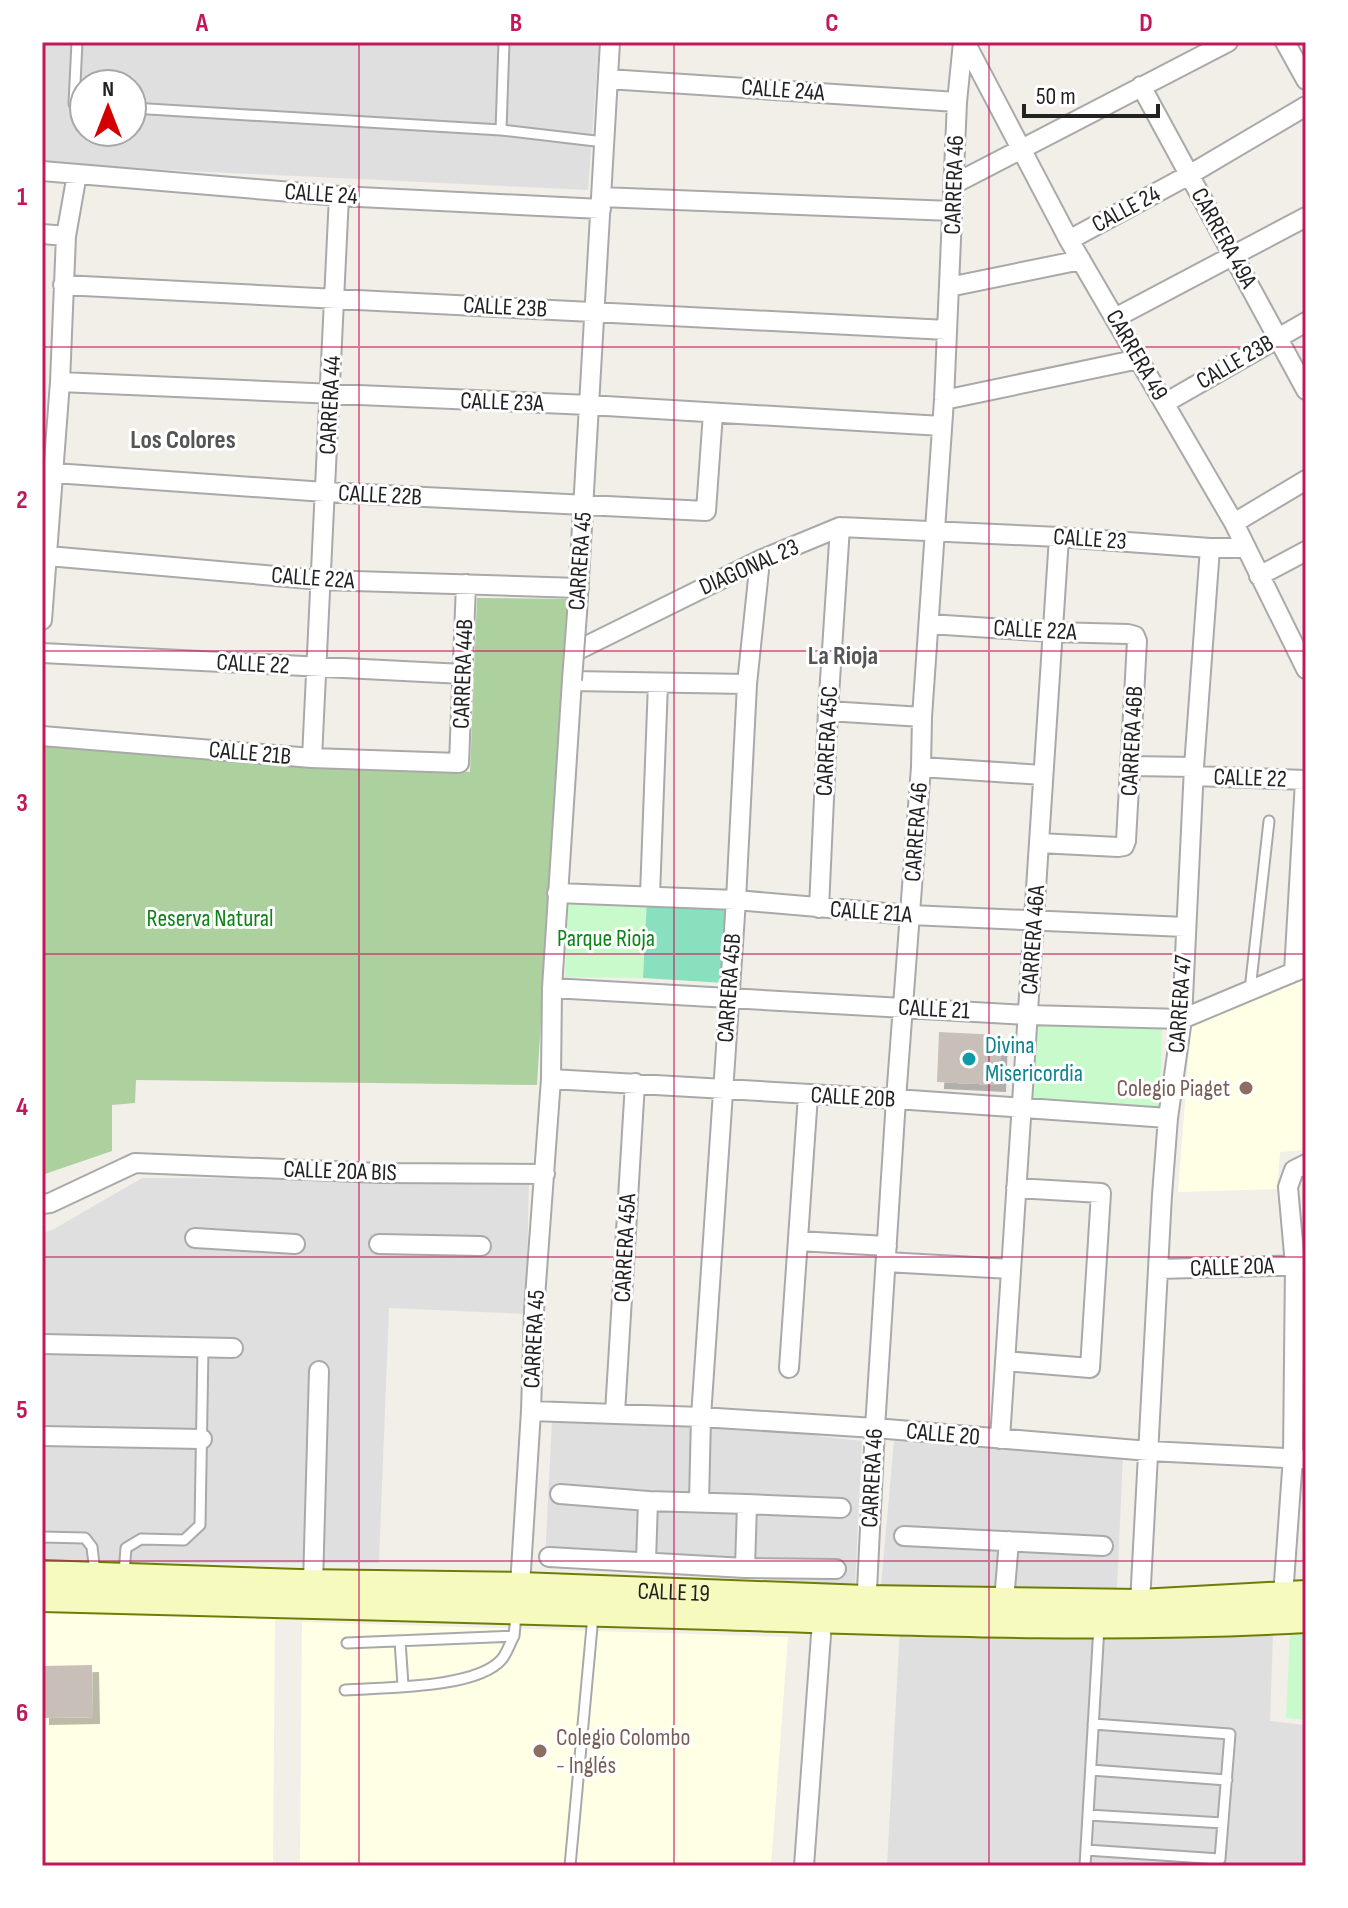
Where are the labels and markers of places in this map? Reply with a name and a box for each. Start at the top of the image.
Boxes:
place label: Divina Misericordia [985,1031,1083,1088]
marker: Divina Misericordia [960,1050,978,1068]
place label: Colegio Piaget [1116,1074,1230,1103]
marker: Colegio Piaget [1237,1079,1255,1097]
place label: Colegio Colombo - Inglés [556,1723,690,1780]
marker: Colegio Colombo - Inglés [531,1742,549,1760]

